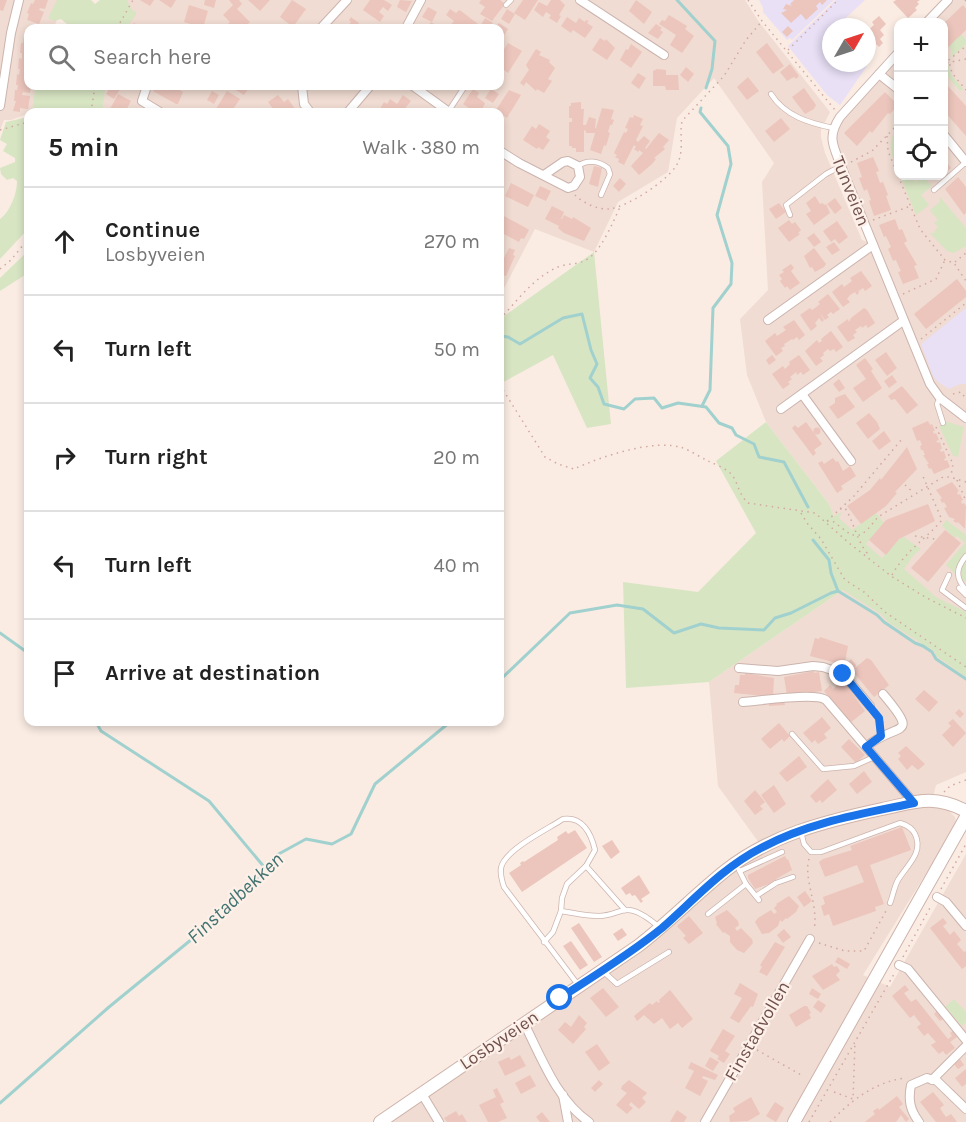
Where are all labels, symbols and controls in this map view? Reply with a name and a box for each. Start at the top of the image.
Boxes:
north arrow [822,18,876,72]
map controls [894,18,948,180]
button: + [894,18,948,72]
search box [24,24,504,90]
icon: search [45,41,78,74]
text: Search here [93,44,211,70]
button: − [894,72,948,126]
button: locate [894,126,948,180]
text: 5 min [48,132,119,163]
text: Walk · 380 m [362,136,480,159]
street label: Tunveien [827,153,875,229]
text: Continue [105,217,200,243]
icon: ahead [48,225,81,258]
text: 270 m [424,230,480,253]
text: Losbyveien [105,243,206,266]
icon: left [48,333,81,366]
text: Turn left [105,336,192,362]
text: 50 m [433,338,480,361]
icon: right [48,441,81,474]
text: Turn right [105,444,208,470]
text: 20 m [433,446,480,469]
icon: left [48,549,81,582]
text: Turn left [105,552,192,578]
text: 40 m [434,554,480,577]
icon: arrive [48,657,81,690]
text: Arrive at destination [105,660,320,686]
route end [829,660,855,686]
water label: Finstadbekken [182,848,288,948]
street label: Finstadvollen [720,977,794,1085]
route start [546,984,572,1010]
street label: Losbyveien [455,1006,543,1074]

